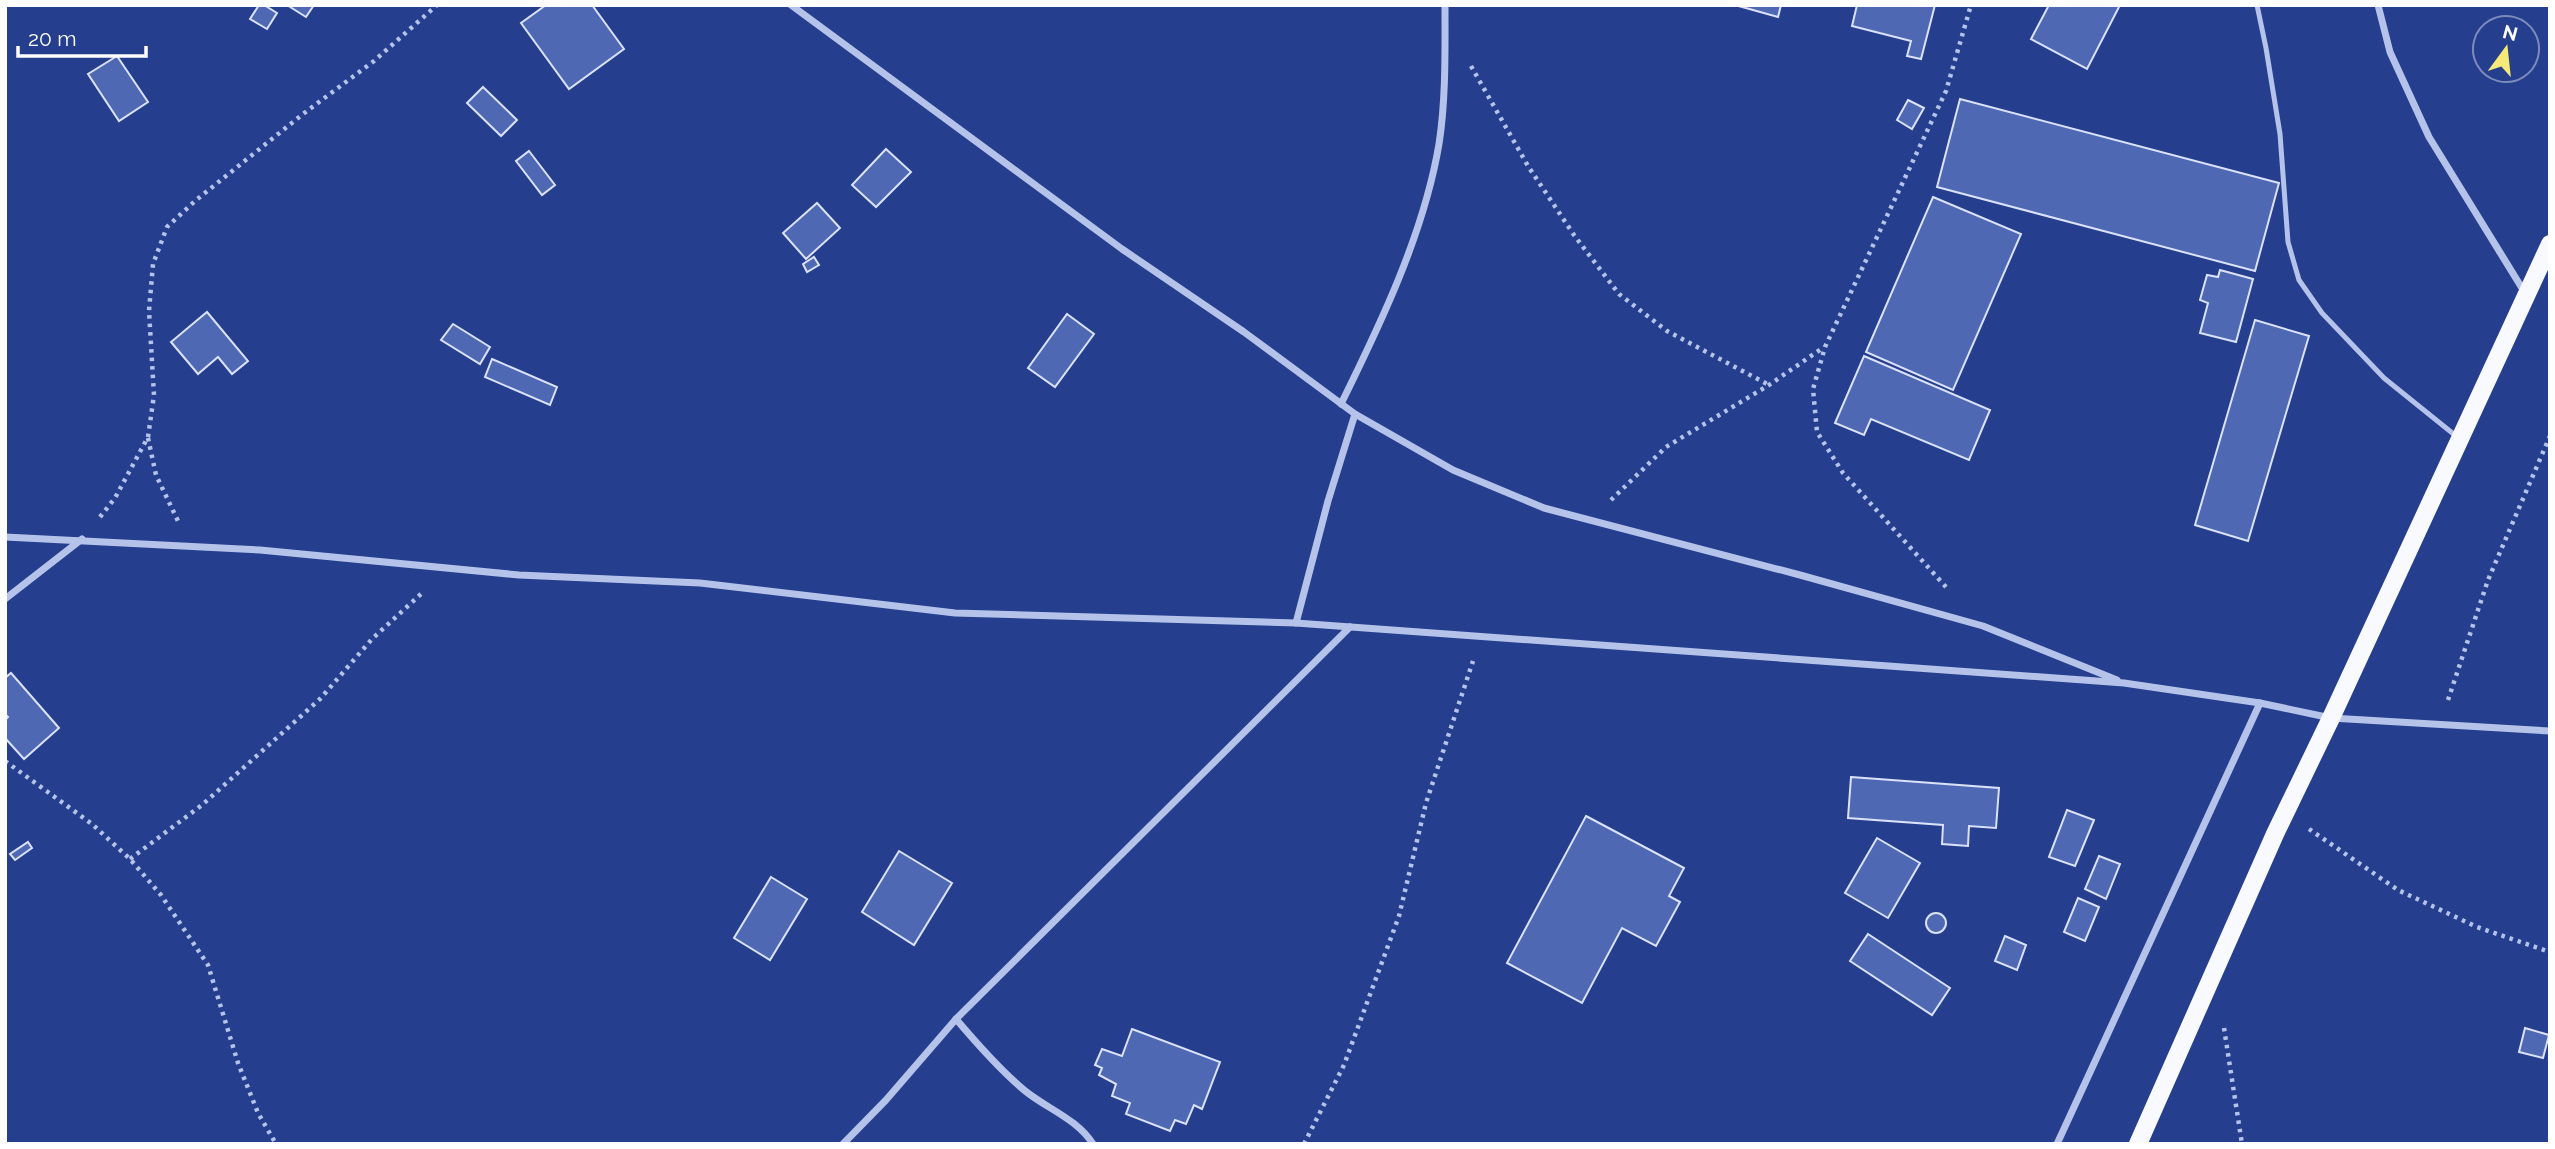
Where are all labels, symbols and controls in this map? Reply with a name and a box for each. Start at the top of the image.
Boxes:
scale bar [18,14,145,58]
north arrow [2471,14,2541,84]
text: N [2501,20,2520,45]
text: 20 m [28,26,76,51]

